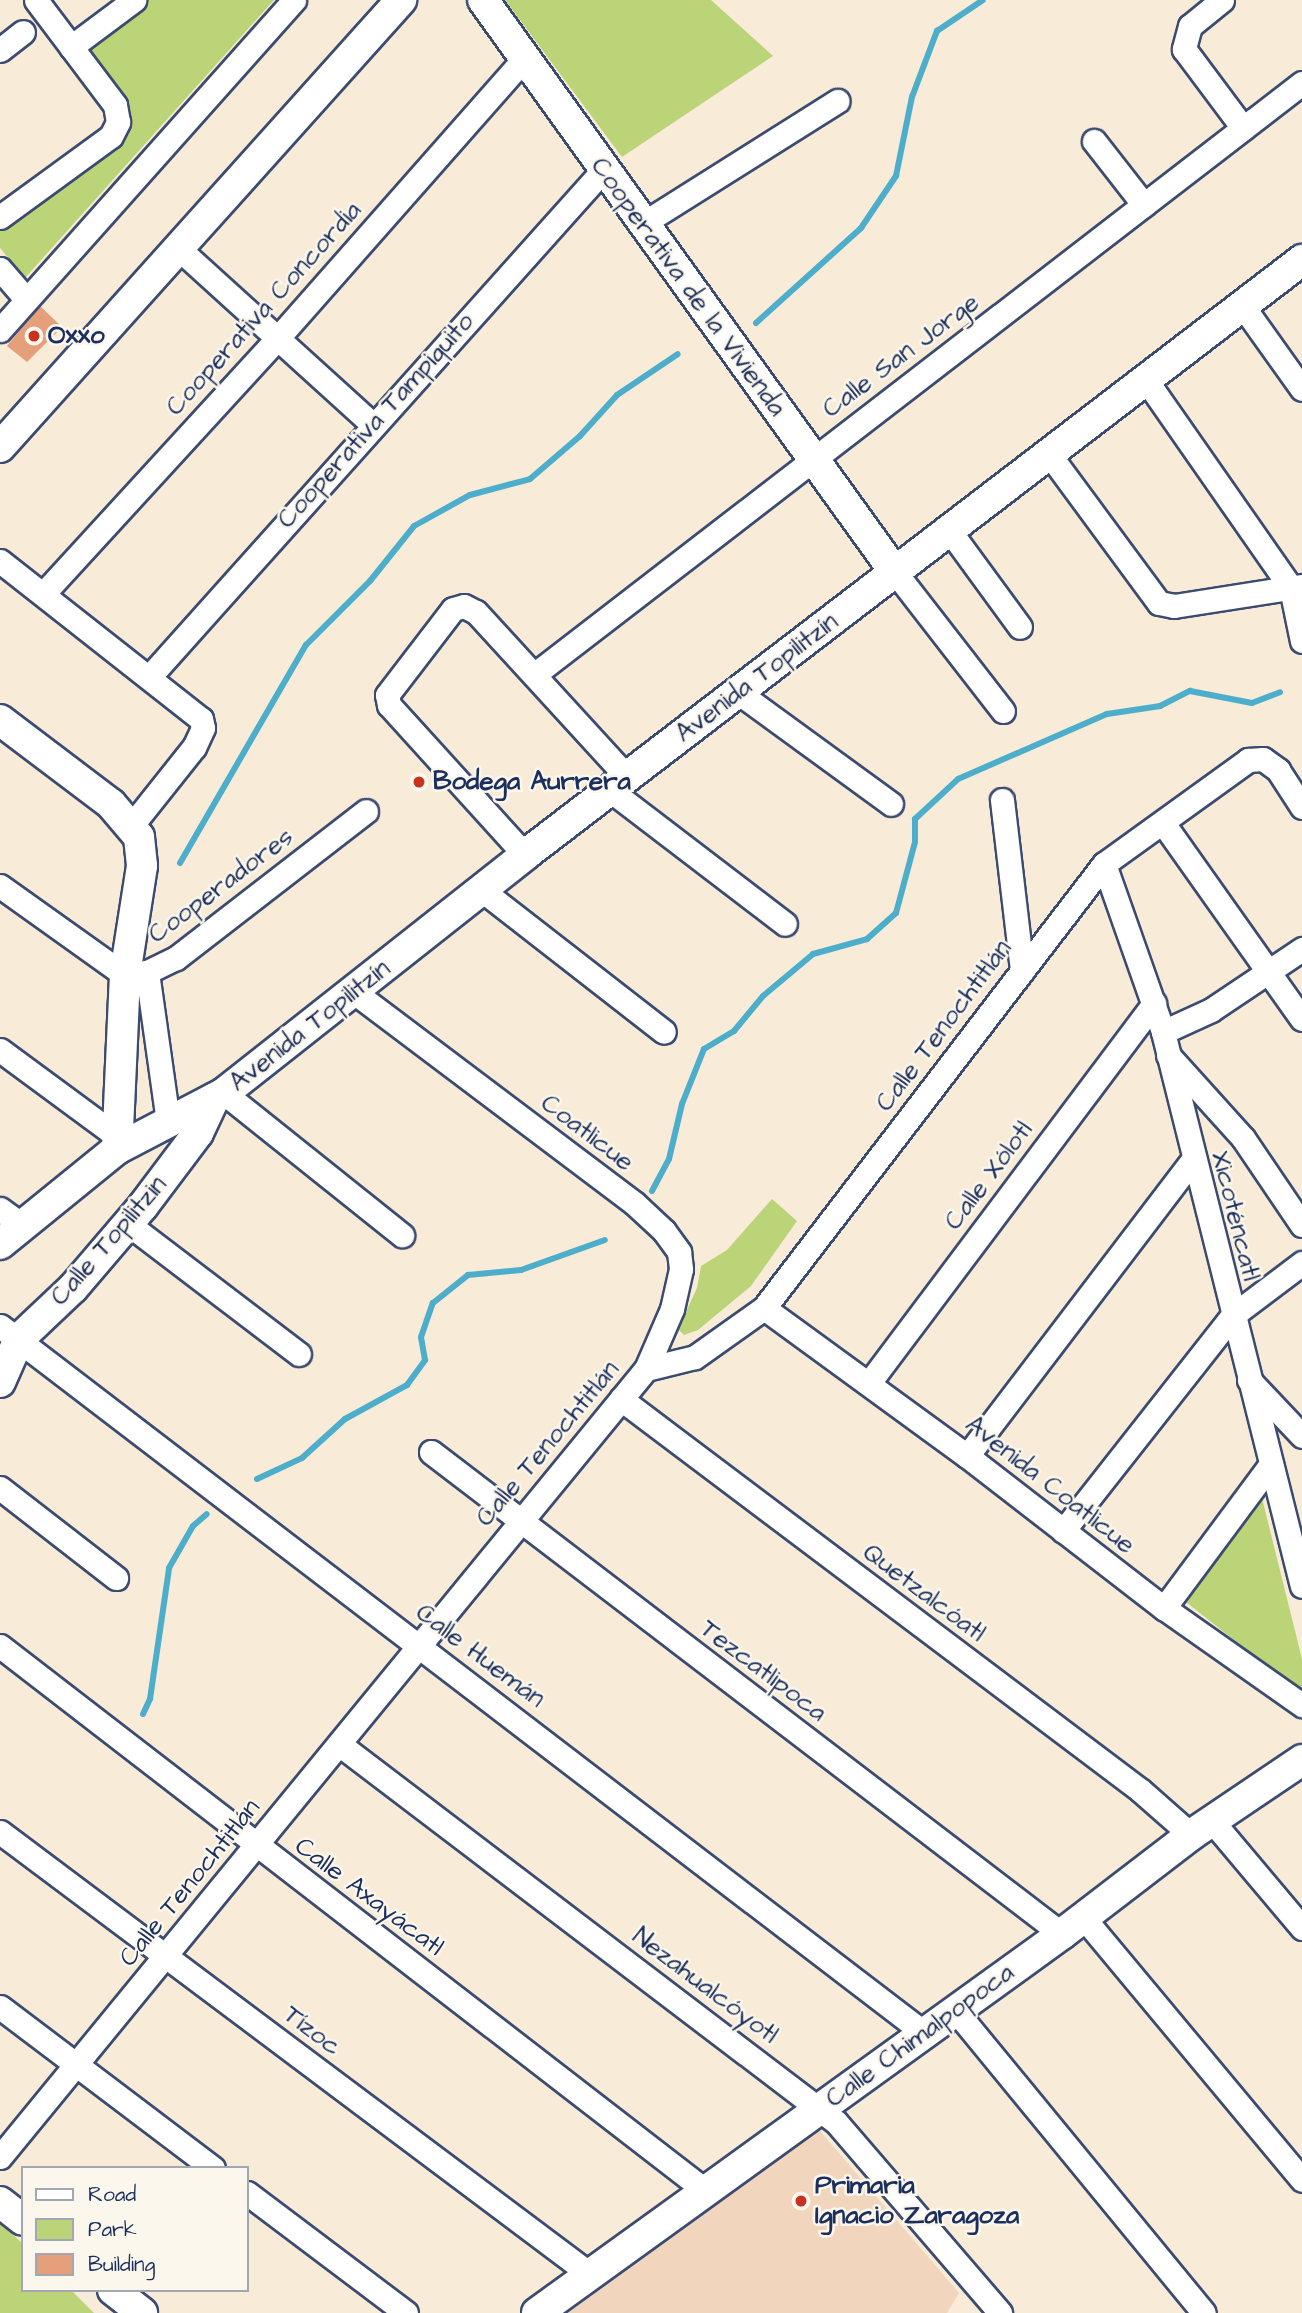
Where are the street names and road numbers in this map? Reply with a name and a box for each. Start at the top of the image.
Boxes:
street label: Cooperativa de la Vivienda [584,152,792,422]
street label: Cooperativa Concordia [160,196,368,422]
street label: Calle San Jorge [817,287,985,425]
street label: Cooperativa Tampiquito [271,307,481,535]
street label: Avenida Topilitzín [669,607,845,749]
street label: Cooperadores [142,821,300,951]
street label: Calle Tenochtitlán [869,934,1019,1118]
street label: Avenida Topilitzín [223,953,397,1099]
street label: Coatlicue [534,1088,640,1178]
street label: Calle Xólotl [938,1116,1040,1236]
street label: Xicoténcatl [1204,1148,1266,1284]
street label: Calle Topilitzin [44,1170,174,1312]
street label: Calle Tenochtitlán [470,1355,626,1533]
street label: Avenida Coatlicue [959,1409,1141,1561]
street label: Quetzalcóatl [857,1537,991,1649]
street label: Calle Huemán [409,1597,551,1715]
street label: Tezcatlipoca [694,1613,832,1729]
street label: Calle Tenochtitlán [113,1793,267,1973]
street label: Calle Axayácatl [288,1831,450,1963]
street label: Nezahualcóyotl [626,1921,784,2051]
street label: Calle Chimalpopoca [820,1957,1020,2115]
street label: Tízoc [277,1999,347,2063]

